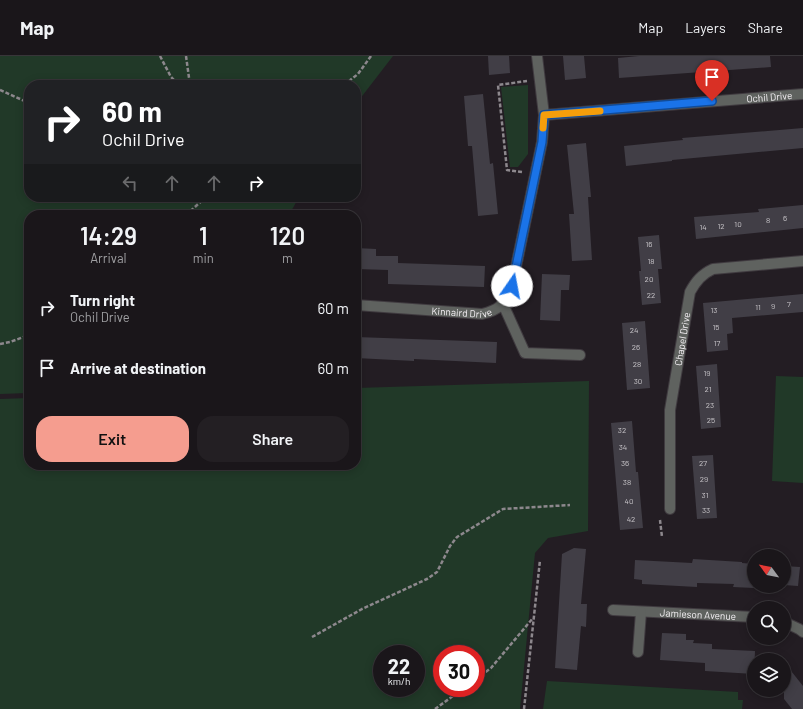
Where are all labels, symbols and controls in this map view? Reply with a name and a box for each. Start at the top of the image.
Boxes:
text: Map [20,16,54,39]
text: Map [638,19,663,36]
text: Layers [685,19,726,36]
text: Share [748,19,783,36]
pin [695,60,729,101]
icon: arrive [701,66,723,88]
street label: Ochil Drive [746,89,793,105]
text: 60 m [102,94,162,128]
icon: right [36,96,88,148]
text: Ochil Drive [102,128,185,150]
icon: left [119,172,141,194]
icon: ahead [161,172,183,194]
icon: ahead [203,172,225,194]
icon: right [245,172,267,194]
house number: 6 [783,213,787,223]
house number: 8 [766,215,770,225]
house number: 10 [734,219,742,229]
text: 14:29 [80,221,137,250]
text: 1 [199,221,208,250]
text: 120 [270,221,305,250]
house number: 12 [717,221,725,231]
house number: 14 [699,222,707,232]
house number: 16 [646,239,652,249]
text: Arrival [90,250,127,266]
text: min [193,250,214,266]
text: m [282,250,293,266]
house number: 18 [648,256,654,266]
position arrow [491,265,533,307]
house number: 20 [645,274,653,284]
house number: 22 [647,290,655,300]
text: Turn right [70,291,135,309]
icon: right [36,297,58,319]
text: 60 m [317,299,349,317]
house number: 7 [787,299,791,309]
house number: 9 [771,301,775,311]
house number: 11 [755,302,761,312]
street label: Kinnaird Drive [431,304,493,320]
house number: 13 [711,305,717,315]
text: Ochil Drive [70,309,130,325]
street label: Chapel Drive [672,311,692,367]
house number: 15 [713,322,719,332]
house number: 24 [630,325,638,335]
house number: 17 [714,338,721,348]
house number: 26 [632,342,640,352]
icon: arrive [36,357,58,379]
text: Arrive at destination [70,359,206,377]
text: 60 m [317,359,349,377]
house number: 28 [633,359,641,369]
house number: 19 [704,368,710,378]
house number: 30 [634,376,642,386]
house number: 21 [705,384,712,394]
house number: 23 [706,400,714,410]
house number: 25 [707,415,715,425]
button: Exit [36,416,189,462]
button: Share [197,416,349,462]
house number: 32 [618,425,626,435]
house number: 34 [619,442,627,452]
house number: 36 [621,458,629,468]
house number: 27 [699,458,707,468]
house number: 29 [700,474,708,484]
house number: 38 [623,477,631,487]
house number: 31 [702,490,709,500]
house number: 40 [625,496,633,506]
house number: 33 [702,505,710,515]
house number: 42 [627,514,635,524]
north arrow [747,549,791,593]
map controls [747,549,791,697]
button: search [747,601,791,645]
street label: Jamieson Avenue [659,606,736,622]
speed limit sign: 30 [433,645,485,697]
button: layers [747,653,791,697]
text: 22 [388,654,410,678]
text: km/h [388,675,410,687]

